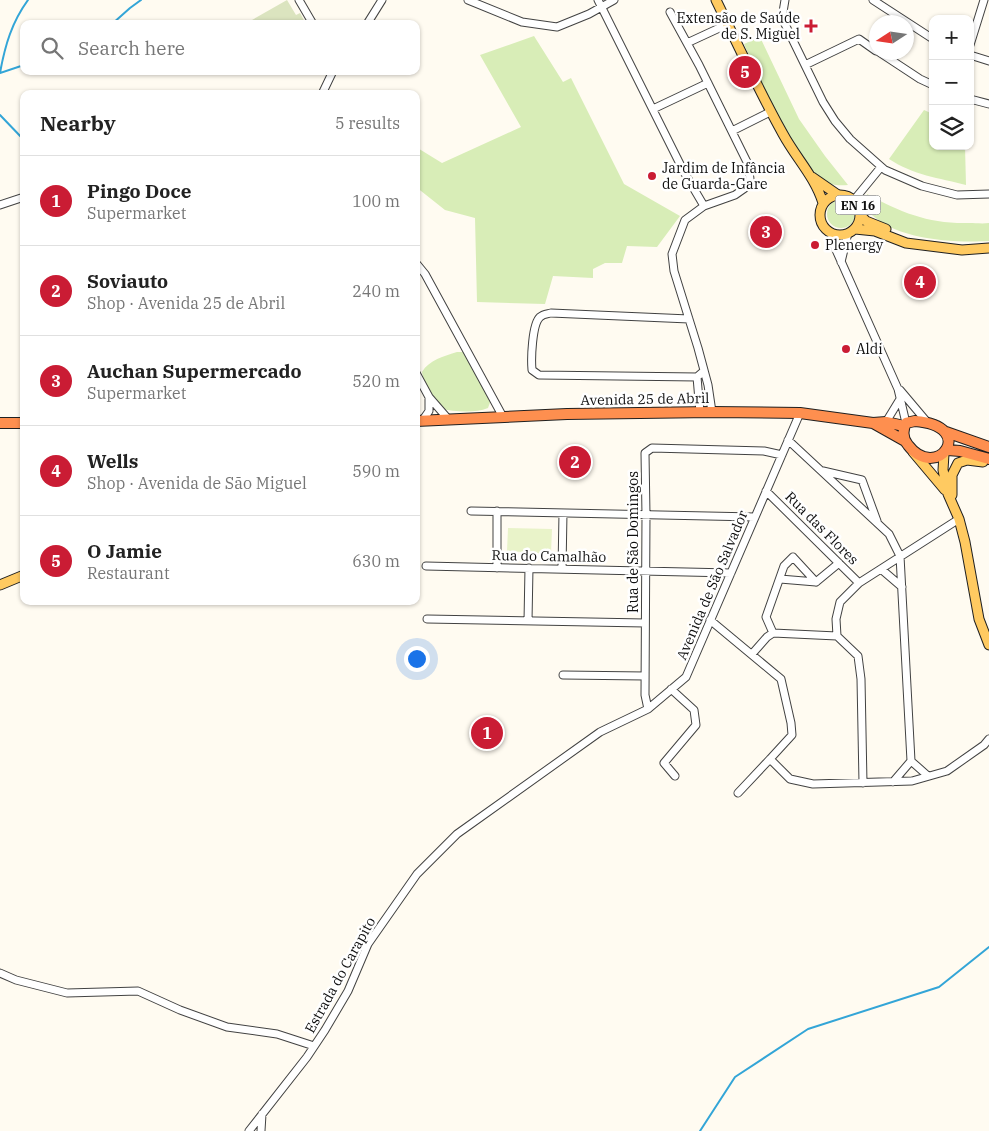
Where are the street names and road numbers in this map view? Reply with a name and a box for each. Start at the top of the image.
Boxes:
road number: EN 16 [836,196,880,214]
street label: Avenida 25 de Abril [580,389,710,409]
street label: Rua de São Domingos [624,471,642,613]
street label: Rua das Flores [782,488,863,569]
street label: Avenida de São Salvador [672,507,752,663]
street label: Rua do Camalhão [492,546,607,566]
street label: Estrada do Carapito [301,914,379,1036]

